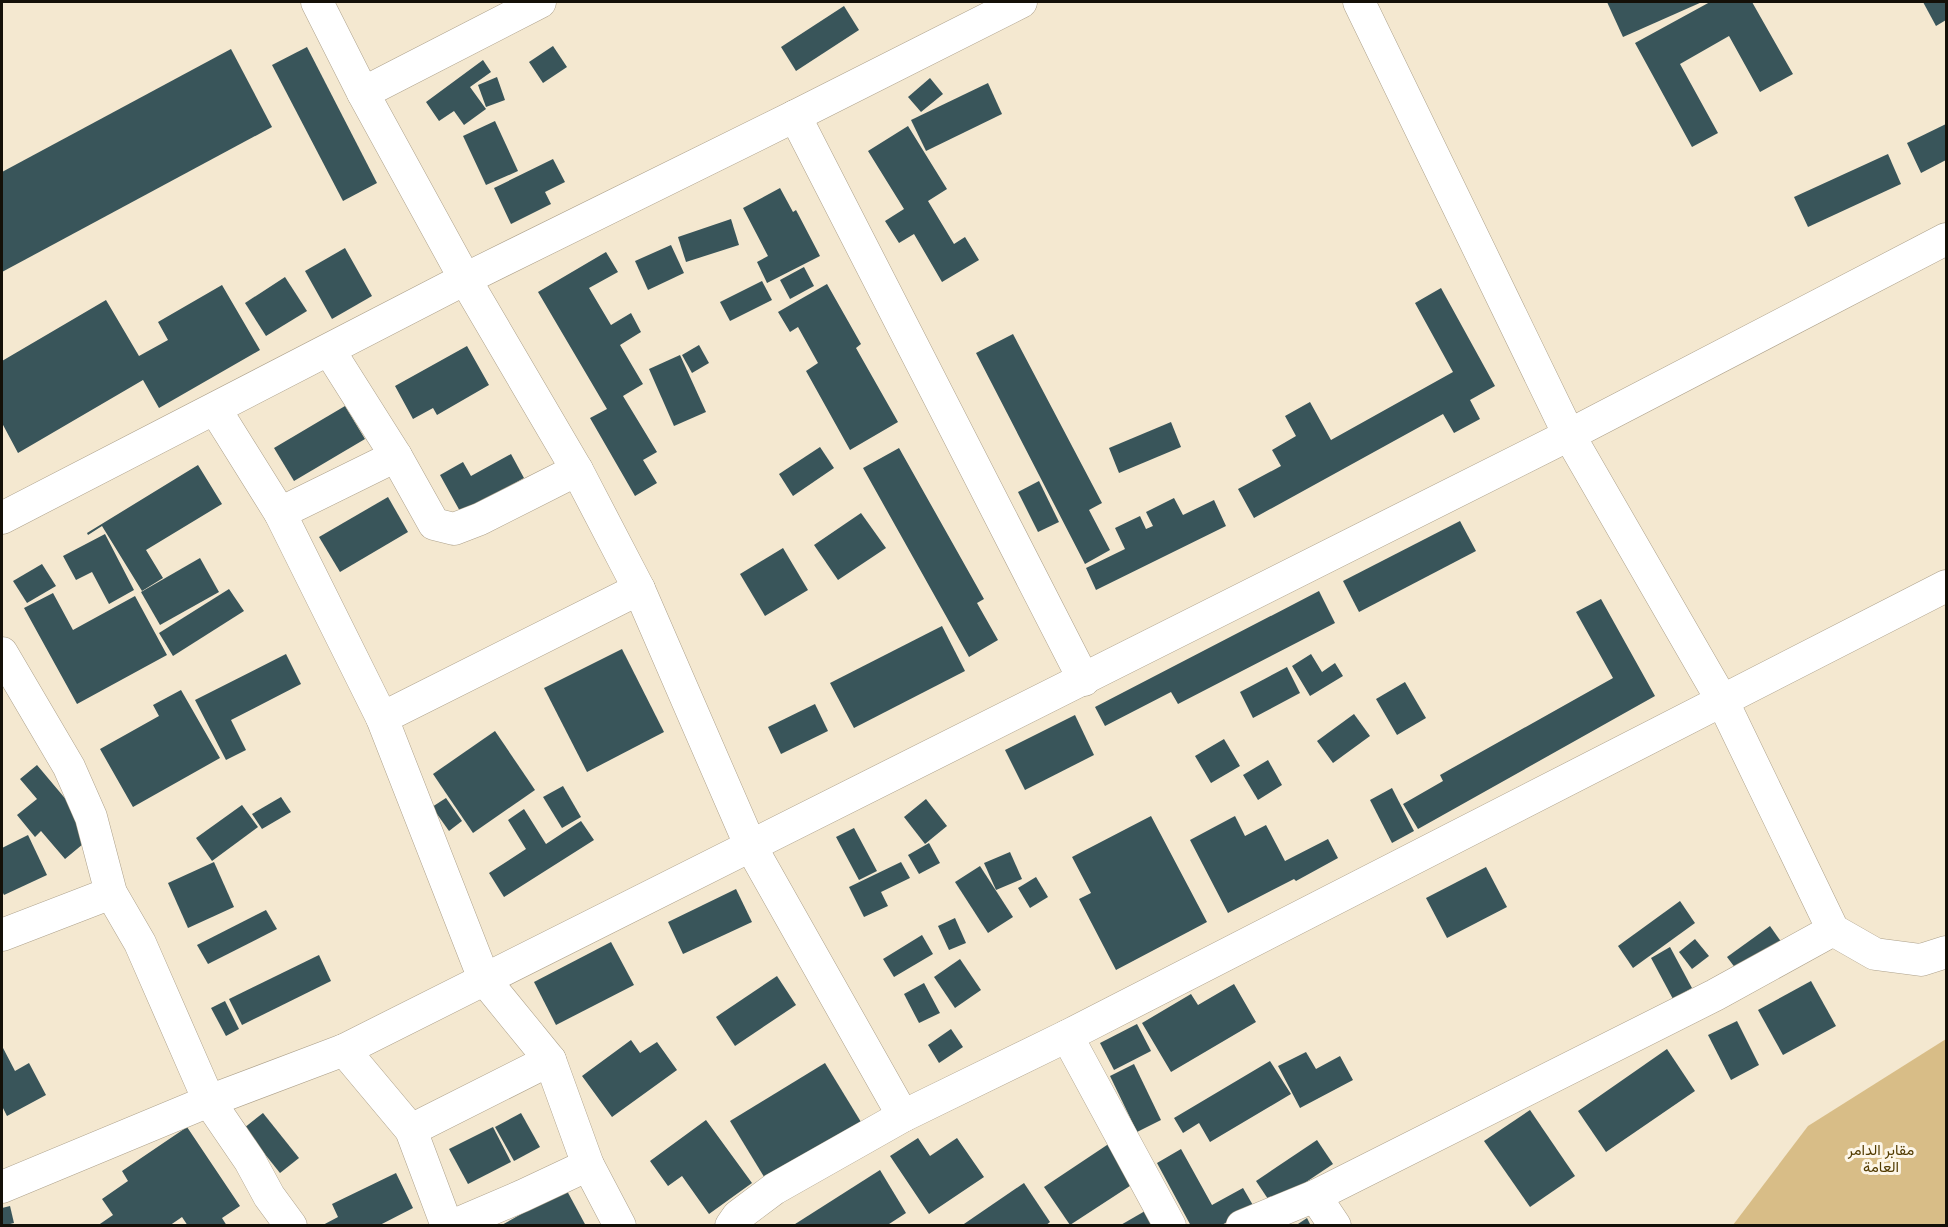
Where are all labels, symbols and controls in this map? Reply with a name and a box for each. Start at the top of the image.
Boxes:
park label: مقابر الدامر العامة [1847,1139,1914,1176]

